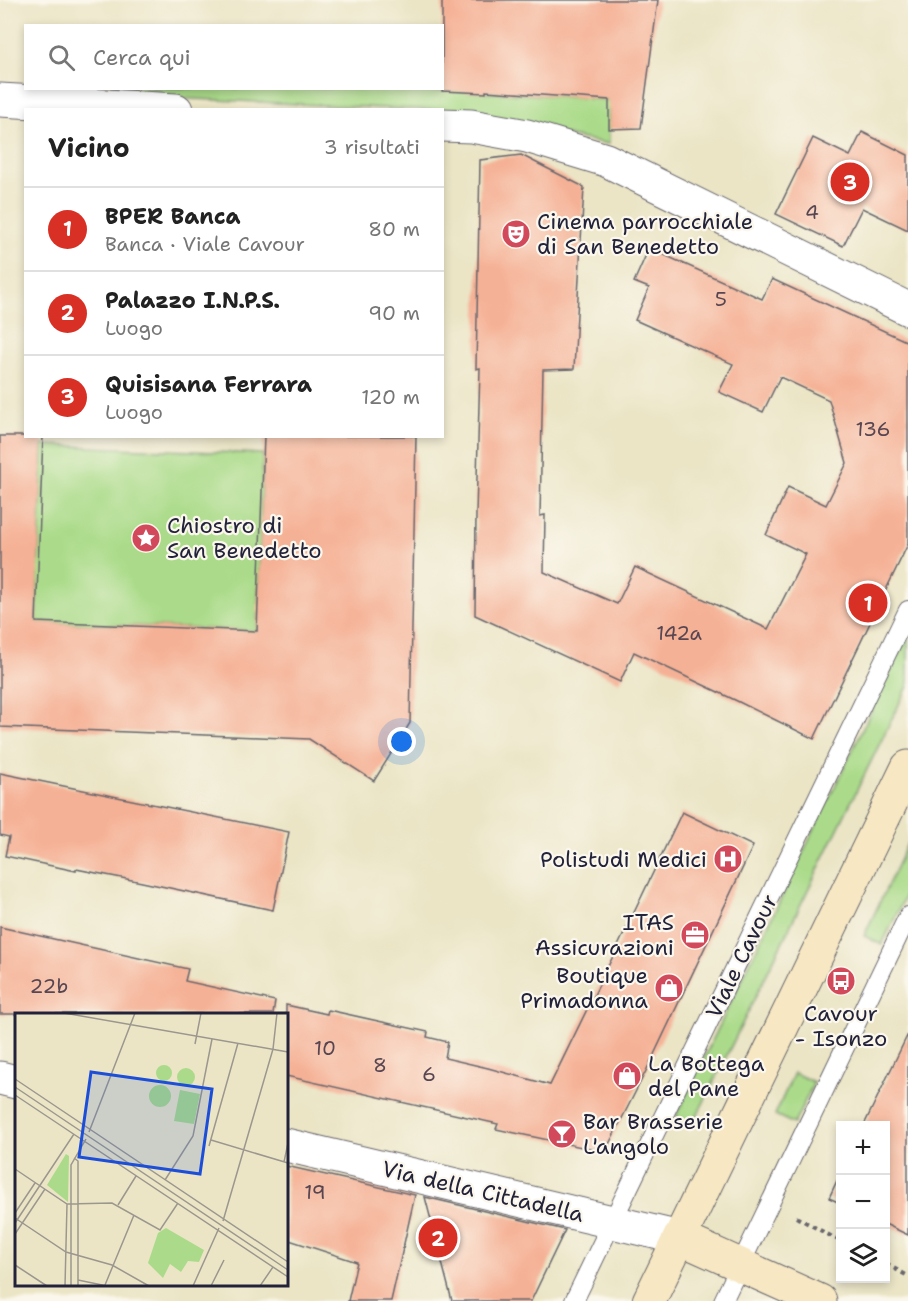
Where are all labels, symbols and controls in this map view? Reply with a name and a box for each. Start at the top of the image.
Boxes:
search box [24,24,444,90]
icon: search [45,41,78,74]
text: Cerca qui [93,43,191,72]
text: Vicino [48,130,130,165]
text: 3 risultati [324,134,420,160]
pin: 3 [830,160,870,204]
house number: 4 [805,199,819,225]
text: BPER Banca [105,202,241,231]
place label: Cinema parrocchiale di San Benedetto [537,207,753,261]
text: 1 [63,216,72,242]
text: 80 m [368,216,420,242]
theatre icon: Cinema parrocchiale di San Benedetto [500,218,532,250]
text: Banca · Viale Cavour [105,231,305,257]
text: Palazzo I.N.P.S. [105,286,280,315]
house number: 5 [715,286,727,312]
text: 2 [61,300,75,326]
text: 90 m [368,300,420,326]
text: Luogo [105,315,163,341]
text: Quisisana Ferrara [105,370,312,399]
text: 3 [61,384,75,410]
text: 120 m [361,384,420,410]
text: Luogo [105,399,163,425]
house number: 136 [856,416,890,442]
place label: Chiostro di San Benedetto [167,511,322,565]
place icon: Chiostro di San Benedetto [130,522,162,554]
pin: 1 [848,580,888,626]
house number: 142a [656,620,702,646]
your location [387,727,416,756]
hospital icon: Polistudi Medici [712,843,744,875]
place label: Polistudi Medici [540,845,707,874]
street label: Viale Cavour [699,889,784,1023]
place label: ITAS Assicurazioni [535,908,674,962]
office icon: ITAS Assicurazioni [679,919,711,951]
place label: Boutique Primadonna [520,961,648,1015]
bus stop icon: Cavour - Isonzo [825,965,857,997]
shop icon: Boutique Primadonna [653,972,685,1004]
house number: 22b [30,973,68,999]
place label: Cavour - Isonzo [795,999,887,1053]
inset map [15,1013,288,1286]
house number: 10 [314,1035,336,1061]
place label: La Bottega del Pane [648,1049,765,1103]
house number: 8 [373,1052,387,1078]
shop icon: La Bottega del Pane [611,1060,643,1092]
house number: 6 [422,1061,436,1087]
place label: Bar Brasserie L'angolo [583,1107,723,1161]
bar icon: Bar Brasserie L'angolo [546,1118,578,1150]
map controls [836,1121,890,1283]
button: + [836,1121,890,1175]
street label: Via della Cittadella [379,1154,587,1229]
button: − [836,1175,890,1229]
house number: 19 [304,1179,326,1205]
pin: 2 [418,1216,458,1260]
button: layers [836,1229,890,1283]

